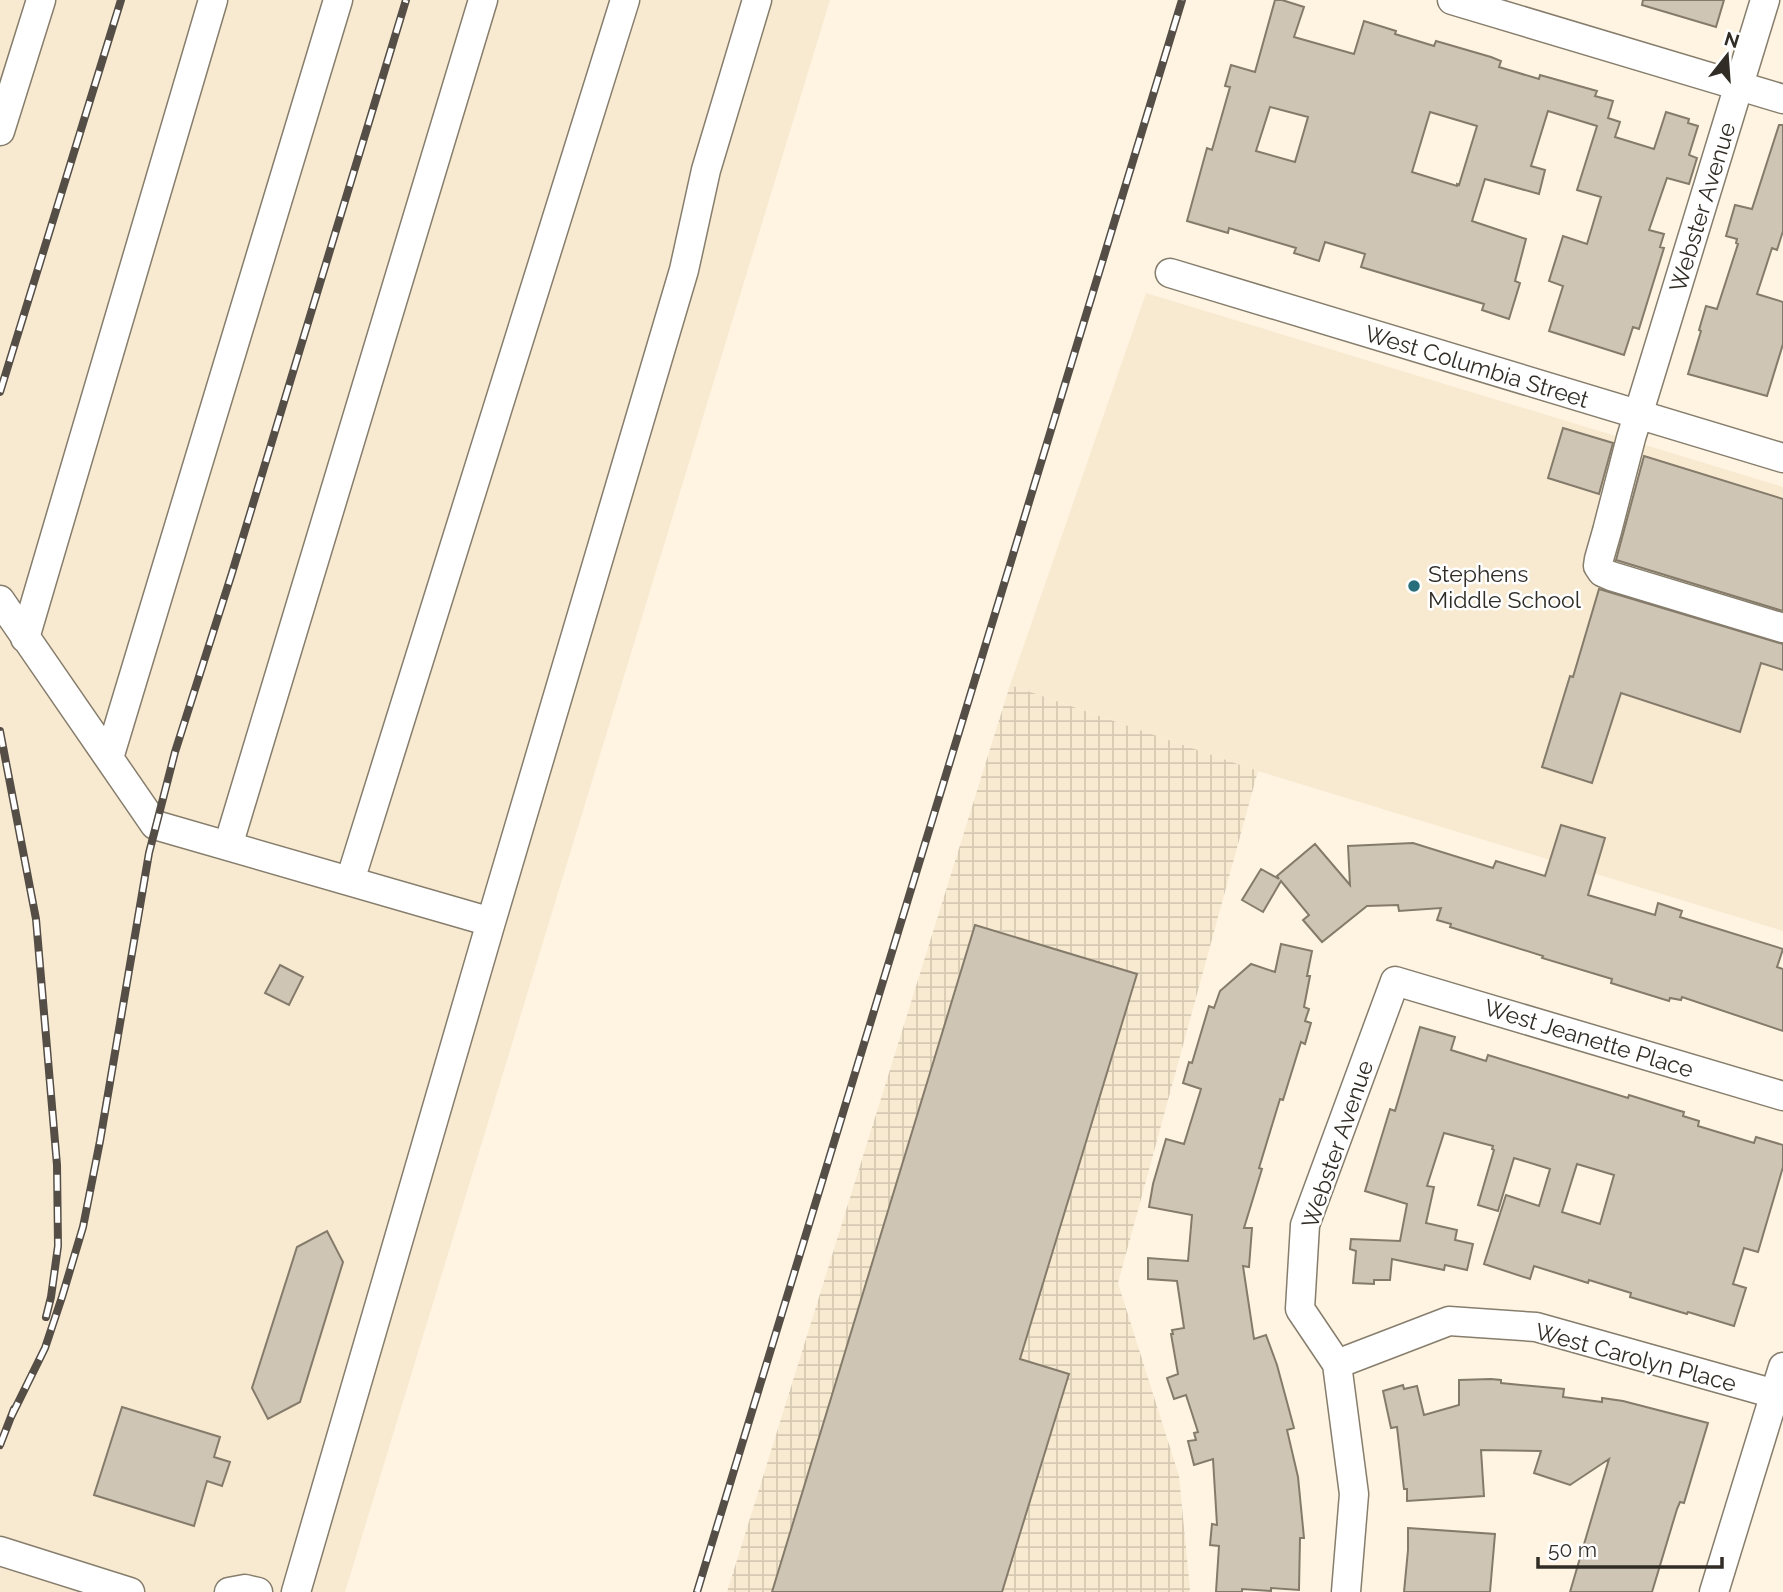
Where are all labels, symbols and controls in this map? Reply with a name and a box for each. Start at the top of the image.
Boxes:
north arrow [1692,21,1762,91]
text: N [1722,27,1742,52]
street label: Webster Avenue [1663,119,1741,295]
street label: West Columbia Street [1362,319,1592,413]
place label: Stephens Middle School [1428,560,1582,613]
marker: Stephens Middle School [1406,578,1422,594]
street label: West Jeanette Place [1481,993,1697,1083]
street label: Webster Avenue [1296,1057,1378,1231]
street label: West Carolyn Place [1532,1317,1740,1397]
scale bar [1538,1526,1722,1570]
text: 50 m [1548,1537,1597,1562]

